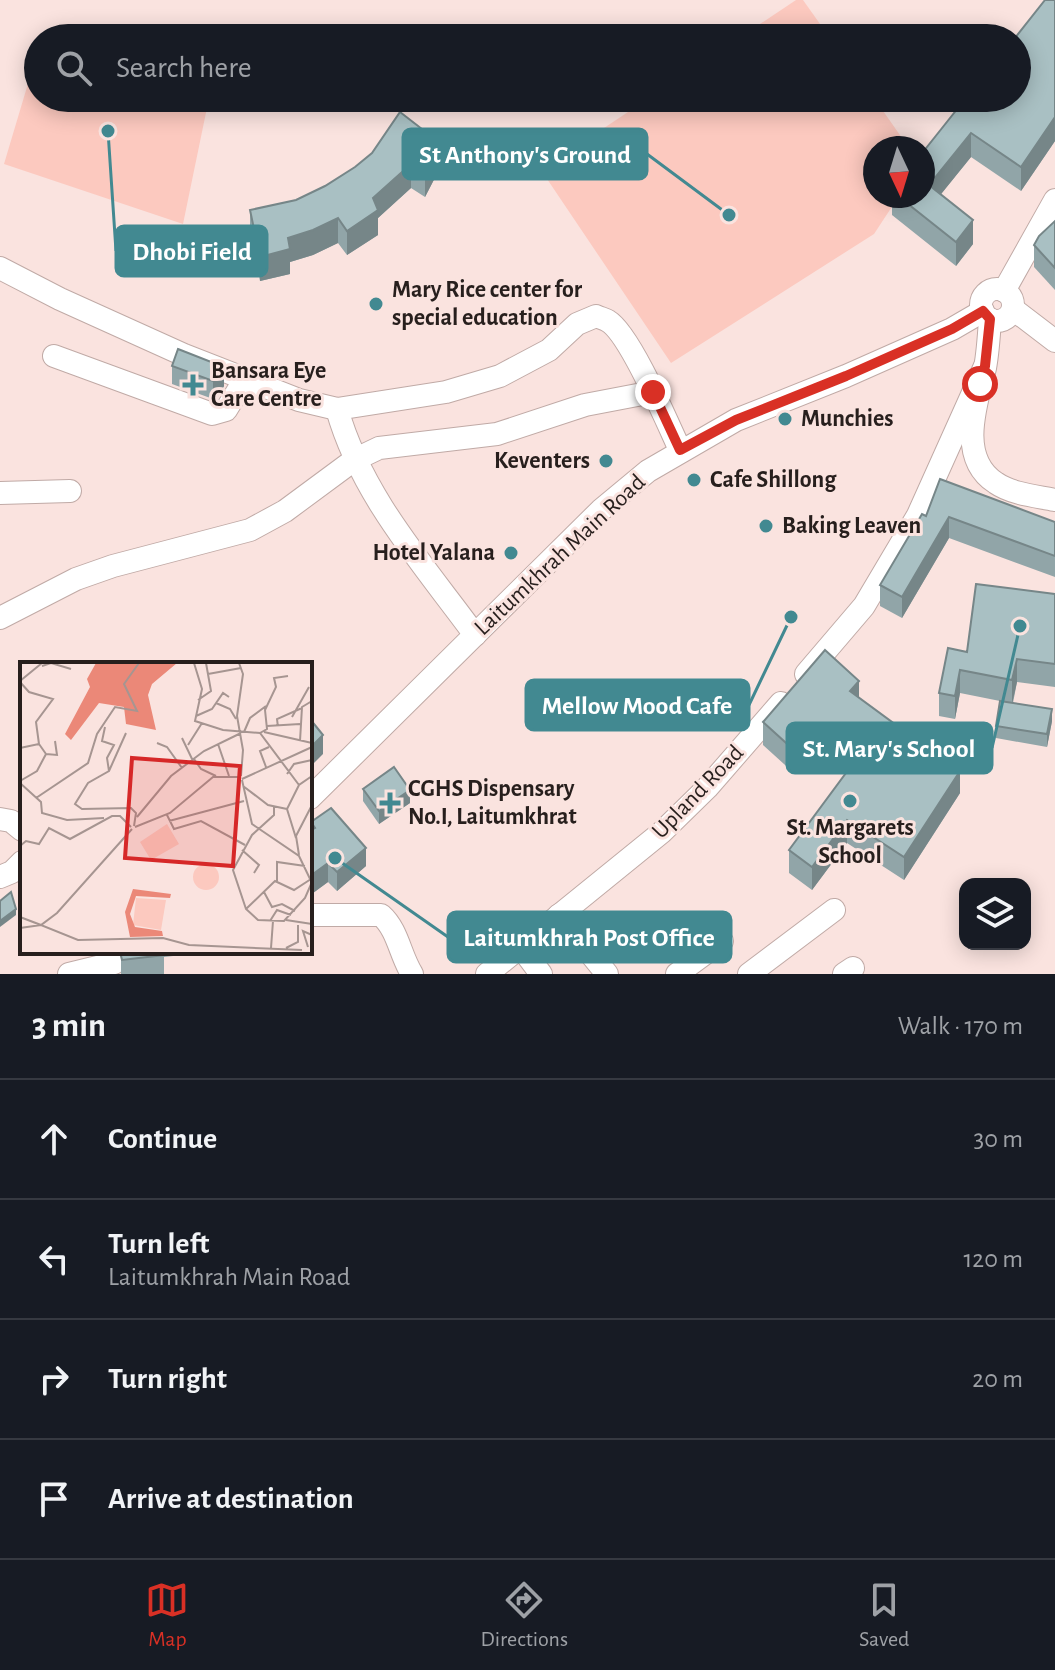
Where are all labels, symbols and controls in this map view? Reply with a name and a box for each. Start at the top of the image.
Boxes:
search box [24,24,1031,112]
icon: search [52,46,96,90]
text: Search here [116,53,252,83]
callout: St Anthony's Ground [403,129,647,179]
north arrow [863,136,935,208]
text: St Anthony's Ground [419,142,631,168]
callout: Dhobi Field [116,226,267,276]
text: Dhobi Field [132,239,252,265]
place label: Mary Rice center for special education [392,278,583,330]
marker: Mary Rice center for special education [367,295,385,313]
place label: Bansara Eye Care Centre [211,359,326,411]
route start [962,366,998,402]
marker: Bansara Eye Care Centre [182,374,204,396]
route end [635,374,671,410]
place label: Munchies [801,407,894,431]
marker: Munchies [776,410,794,428]
place label: Keventers [494,449,590,473]
marker: Keventers [597,452,615,470]
place label: Cafe Shillong [710,468,837,492]
street label: Laitumkhrah Main Road [470,470,650,640]
marker: Cafe Shillong [685,471,703,489]
place label: Baking Leaven [782,514,921,538]
marker: Baking Leaven [757,517,775,535]
place label: Hotel Yalana [373,541,495,565]
marker: Hotel Yalana [502,544,520,562]
inset map [20,662,312,954]
callout: Mellow Mood Cafe [526,680,749,730]
text: Mellow Mood Cafe [542,693,732,719]
callout: St. Mary's School [787,723,992,773]
text: St. Mary's School [803,736,975,762]
street label: Upland Road [648,740,748,844]
place label: CGHS Dispensary No.I, Laitumkhrat [408,777,577,829]
marker: CGHS Dispensary No.I, Laitumkhrat [379,792,401,814]
marker: St. Margarets School [841,792,859,810]
place label: St. Margarets School [786,816,914,868]
map controls [959,878,1031,950]
button: layers [959,878,1031,950]
callout: Laitumkhrah Post Office [448,912,731,962]
text: Laitumkhrah Post Office [463,925,715,951]
text: 3 min [32,1009,106,1043]
text: Walk · 170 m [898,1013,1023,1039]
icon: ahead [32,1117,76,1161]
text: Continue [108,1124,217,1154]
text: 30 m [973,1126,1023,1152]
text: Turn left [108,1229,209,1259]
icon: left [32,1237,76,1281]
text: 120 m [963,1246,1023,1272]
text: Laitumkhrah Main Road [108,1264,350,1290]
icon: right [32,1357,76,1401]
text: Turn right [108,1364,227,1394]
text: 20 m [972,1366,1023,1392]
icon: arrive [32,1477,76,1521]
text: Arrive at destination [108,1484,354,1514]
tab: Map [145,1578,189,1652]
tab: Directions [480,1578,568,1652]
tab: Saved [859,1578,909,1652]

